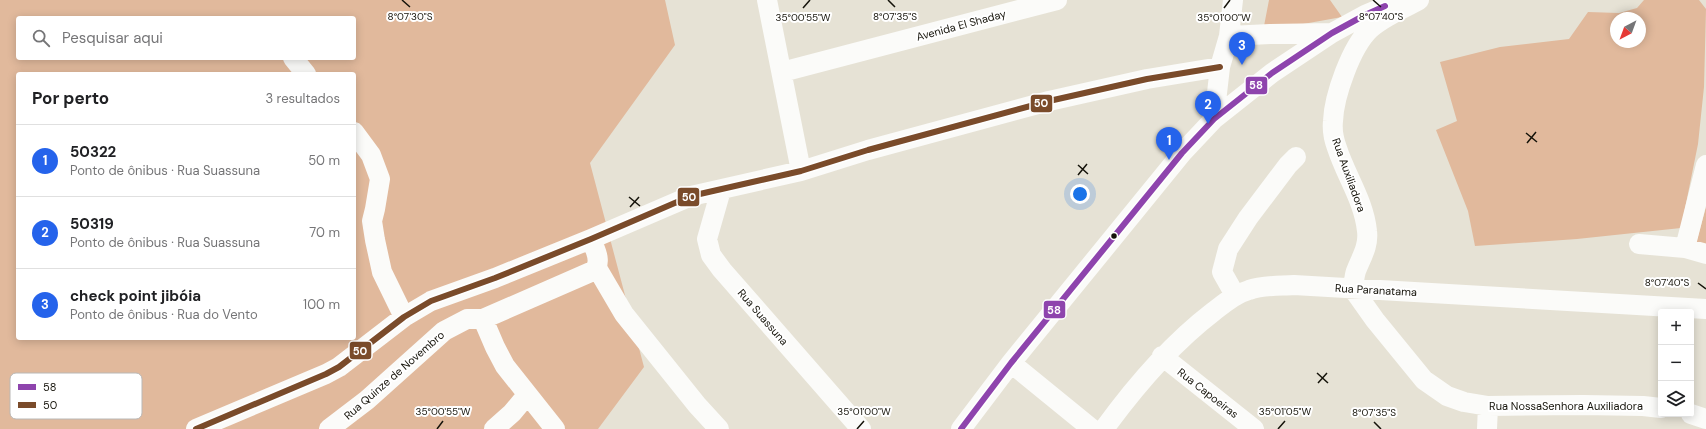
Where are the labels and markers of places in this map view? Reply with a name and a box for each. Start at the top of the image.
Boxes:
pin: 3 [1229,32,1255,65]
pin: 2 [1195,91,1221,124]
pin: 1 [1156,127,1182,160]
unlabelled marker [1109,231,1119,241]

